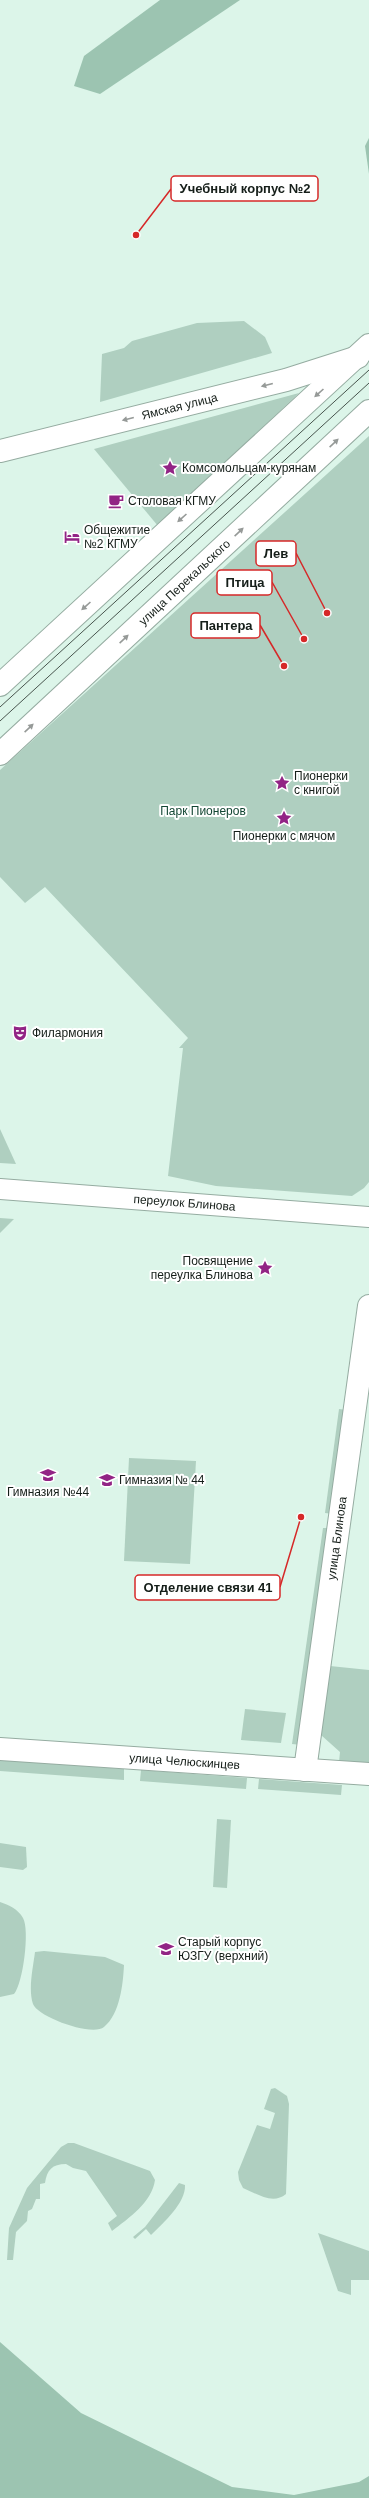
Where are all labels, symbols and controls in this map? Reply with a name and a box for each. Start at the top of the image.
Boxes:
callout: Учебный корпус №2 [171,176,318,201]
text: Учебный корпус №2 [180,181,310,196]
one-way arrow [261,382,274,388]
one-way arrow [314,388,324,397]
street label: Ямская улица [140,390,219,423]
one-way arrow [121,417,134,423]
one-way arrow [329,438,339,448]
place icon: Комсомольцам-курянам [161,459,179,477]
place label: Комсомольцам-курянам [182,461,316,475]
cafe icon: Столовая КГМУ [107,492,125,510]
place label: Столовая КГМУ [128,494,216,508]
one-way arrow [177,513,187,523]
place label: Общежитие №2 КГМУ [84,523,150,551]
one-way arrow [234,527,244,536]
hotel icon: Общежитие №2 КГМУ [63,528,81,546]
street label: улица Перекальского [136,536,233,628]
callout: Лев [256,541,296,566]
text: Лев [264,546,288,561]
callout: Птица [217,570,272,595]
text: Птица [225,575,265,590]
one-way arrow [81,601,91,611]
callout: Пантера [191,613,260,638]
text: Пантера [199,618,253,633]
one-way arrow [119,634,129,644]
one-way arrow [24,724,33,733]
place label: Пионерки с книгой [294,769,348,797]
place icon: Пионерки с книгой [273,774,291,792]
park label: Парк Пионеров [160,804,246,818]
place icon: Пионерки с мячом [275,809,293,827]
place label: Пионерки с мячом [233,829,335,843]
theatre icon: Филармония [11,1024,29,1042]
place label: Филармония [32,1026,103,1040]
street label: переулок Блинова [133,1192,236,1214]
place label: Посвящение переулка Блинова [151,1254,253,1282]
place icon: Посвящение переулка Блинова [256,1259,274,1277]
school or university icon: Гимназия №44 [39,1466,57,1484]
school or university icon: Гимназия № 44 [98,1471,116,1489]
place label: Гимназия № 44 [119,1473,205,1487]
place label: Гимназия №44 [7,1485,89,1499]
street label: улица Блинова [324,1495,350,1581]
callout: Отделение связи 41 [135,1575,280,1600]
text: Отделение связи 41 [144,1580,272,1595]
street label: улица Челюскинцев [129,1751,240,1772]
place label: Старый корпус ЮЗГУ (верхний) [178,1935,268,1963]
school or university icon: Старый корпус ЮЗГУ (верхний) [157,1940,175,1958]

